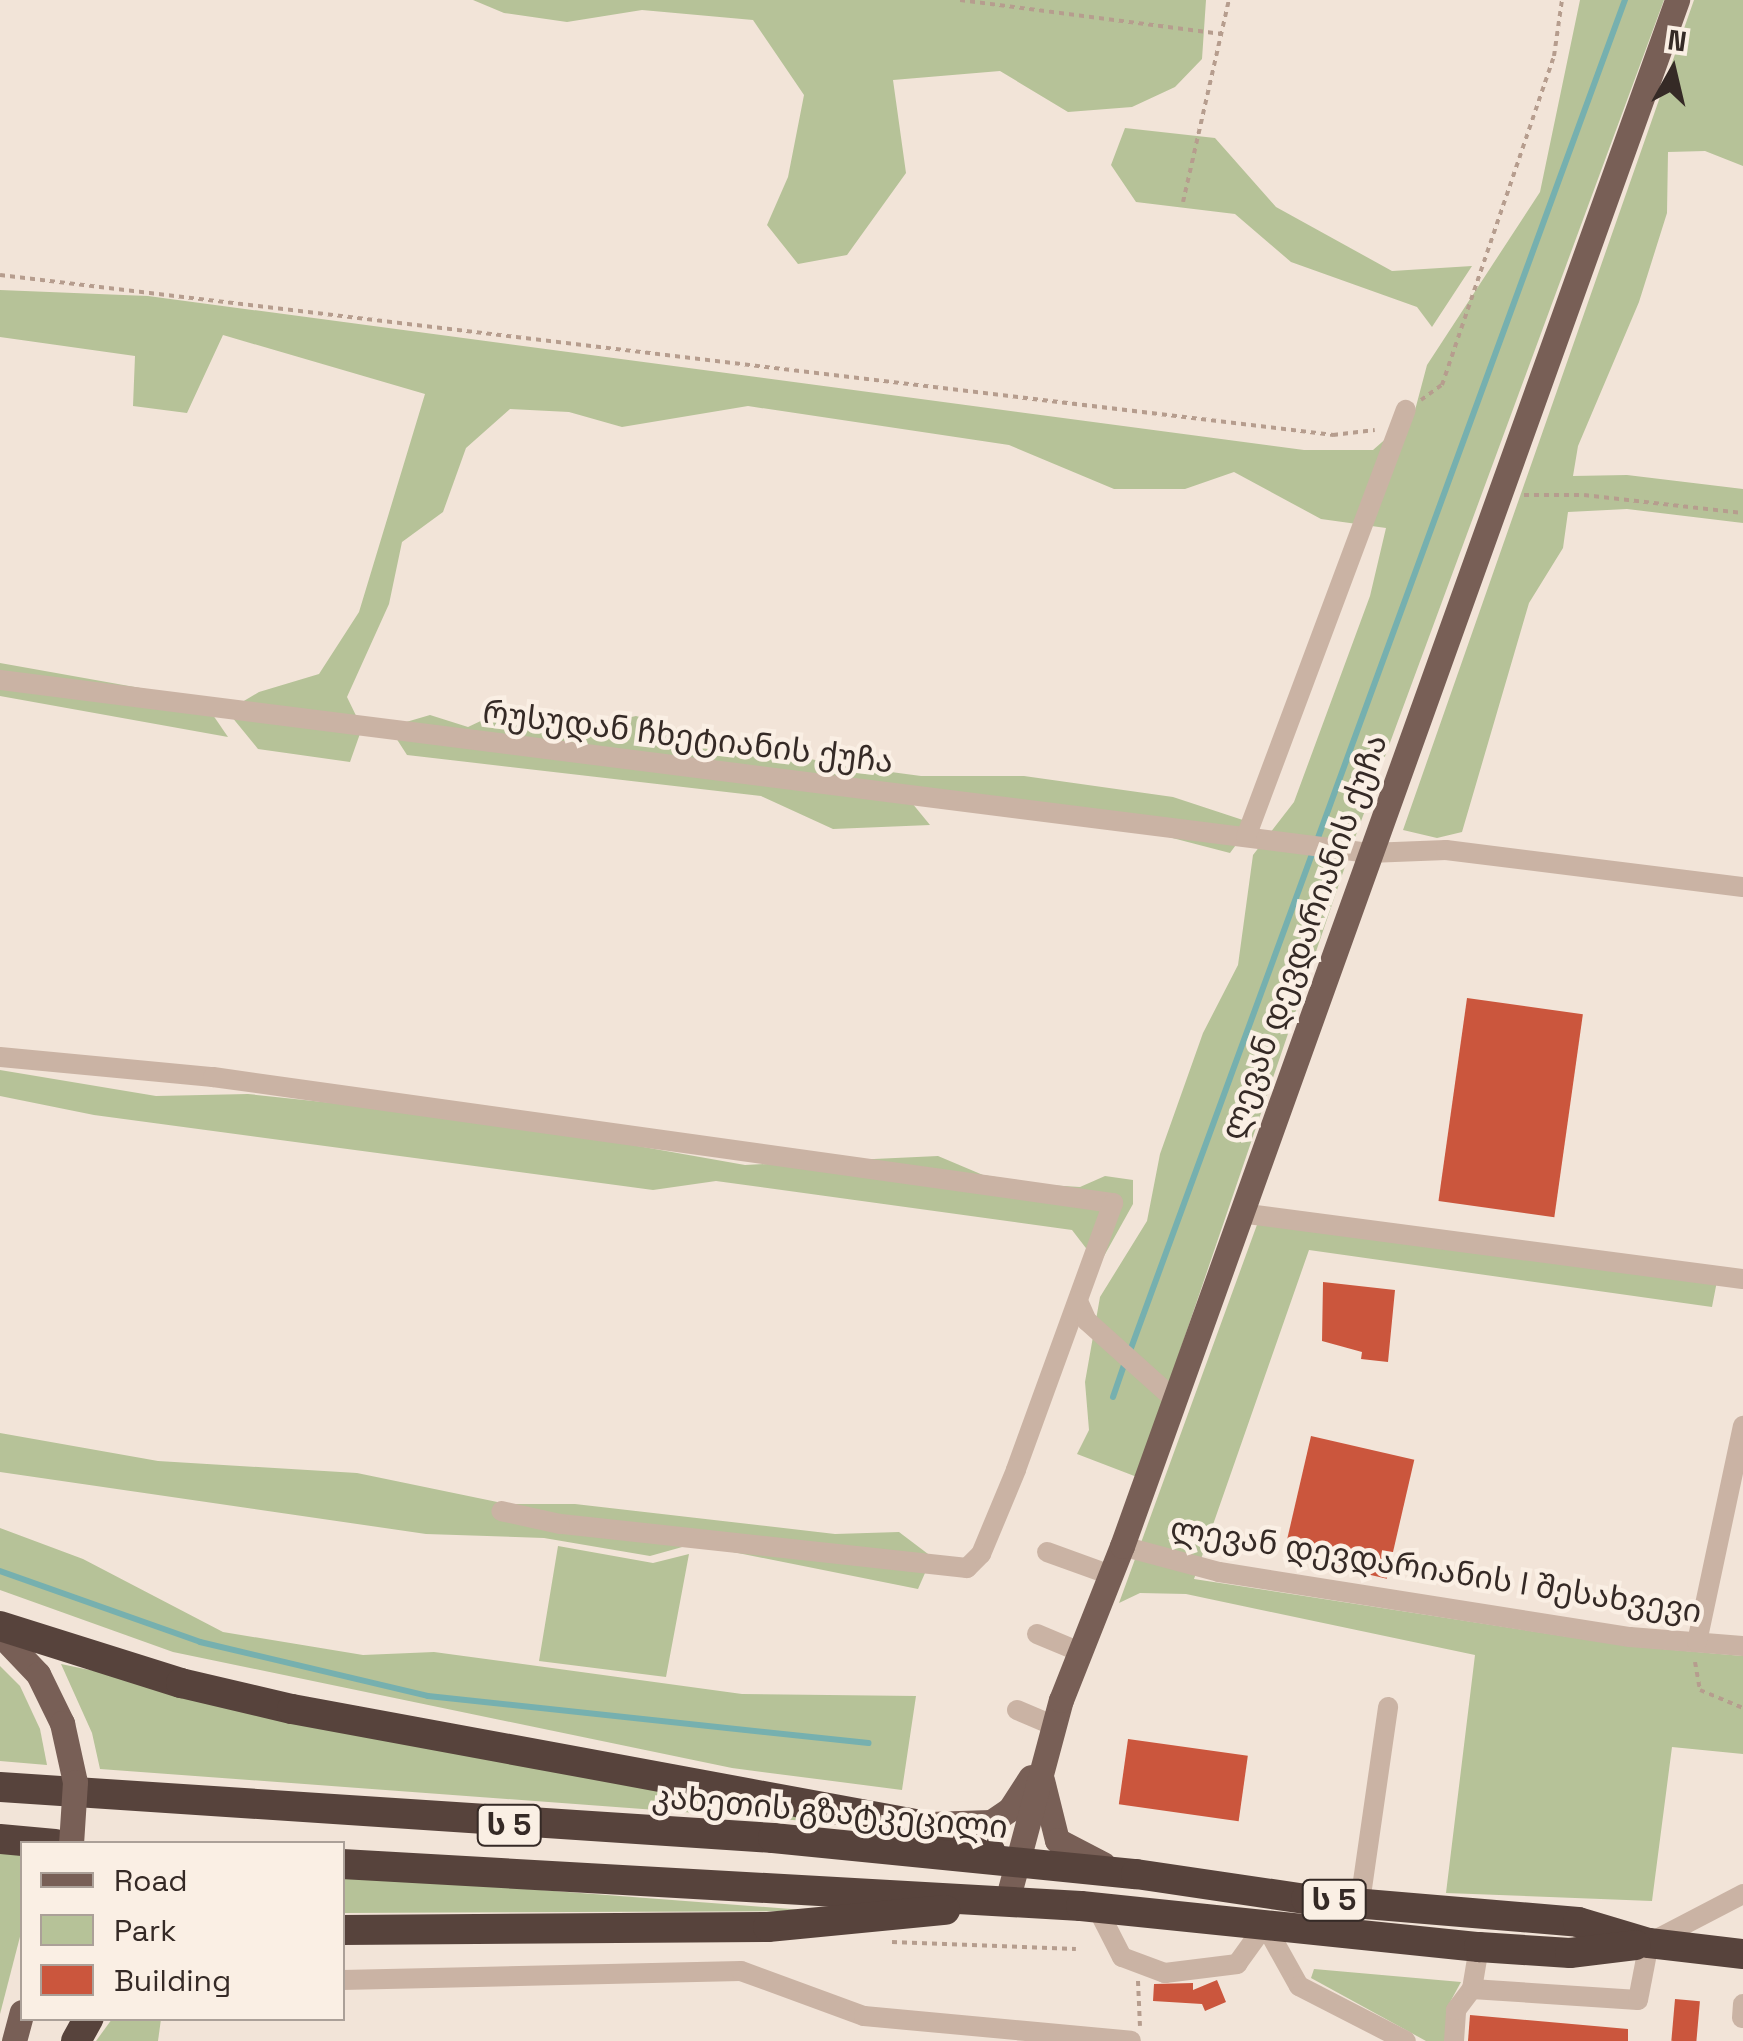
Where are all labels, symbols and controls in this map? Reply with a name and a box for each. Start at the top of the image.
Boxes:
north arrow [1623,20,1723,120]
text: N [1665,21,1689,59]
street label: რუსუდან ჩხეტიანის ქუჩა [481,693,895,781]
street label: ლევან დევდარიანის ქუჩა [1213,729,1395,1145]
street label: ლევან დევდარიანის I შესახვევი [1168,1509,1704,1631]
street label: კახეთის გზატკეცილი [651,1777,1009,1847]
road number: ს 5 [476,1800,542,1850]
legend [20,1841,345,2021]
text: Road [114,1861,188,1900]
road number: ს 5 [1302,1875,1366,1925]
text: Park [114,1911,176,1950]
text: Building [114,1961,231,2000]

